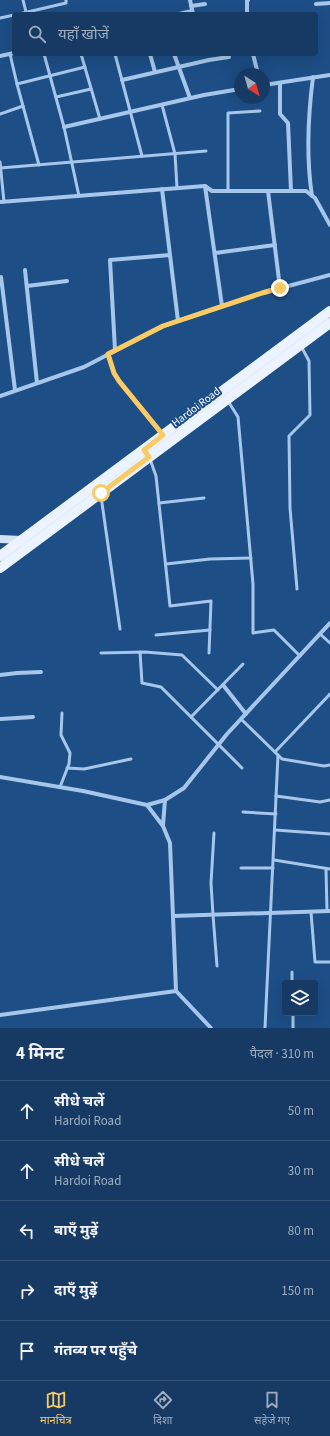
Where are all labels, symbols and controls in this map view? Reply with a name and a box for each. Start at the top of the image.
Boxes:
search box [12,12,318,56]
icon: search [26,23,48,45]
text: यहाँ खोजें [58,24,109,45]
north arrow [234,68,270,104]
route end [271,279,289,297]
street label: Hardoi Road [169,384,223,430]
route start [92,484,110,502]
map controls [282,980,318,1016]
button: layers [282,980,318,1016]
text: 4 मिनट [16,1042,64,1066]
text: पैदल · 310 m [250,1045,314,1063]
text: सीधे चलें [54,1091,104,1112]
icon: ahead [16,1100,38,1122]
text: 50 m [288,1102,314,1120]
text: Hardoi Road [54,1112,121,1130]
text: सीधे चलें [54,1151,104,1172]
icon: ahead [16,1160,38,1182]
text: 30 m [288,1162,314,1180]
text: Hardoi Road [54,1172,121,1190]
icon: left [16,1220,38,1242]
text: बाएँ मुड़ें [54,1220,98,1241]
text: 80 m [288,1222,314,1240]
icon: right [16,1280,38,1302]
text: दाएँ मुड़ें [54,1280,97,1301]
text: 150 m [281,1282,314,1300]
icon: arrive [16,1340,38,1362]
text: गंतव्य पर पहुँचे [54,1340,137,1361]
tab: मानचित्र [40,1389,72,1428]
tab: दिशा [152,1389,174,1428]
tab: सहेजे गए [254,1389,290,1428]

